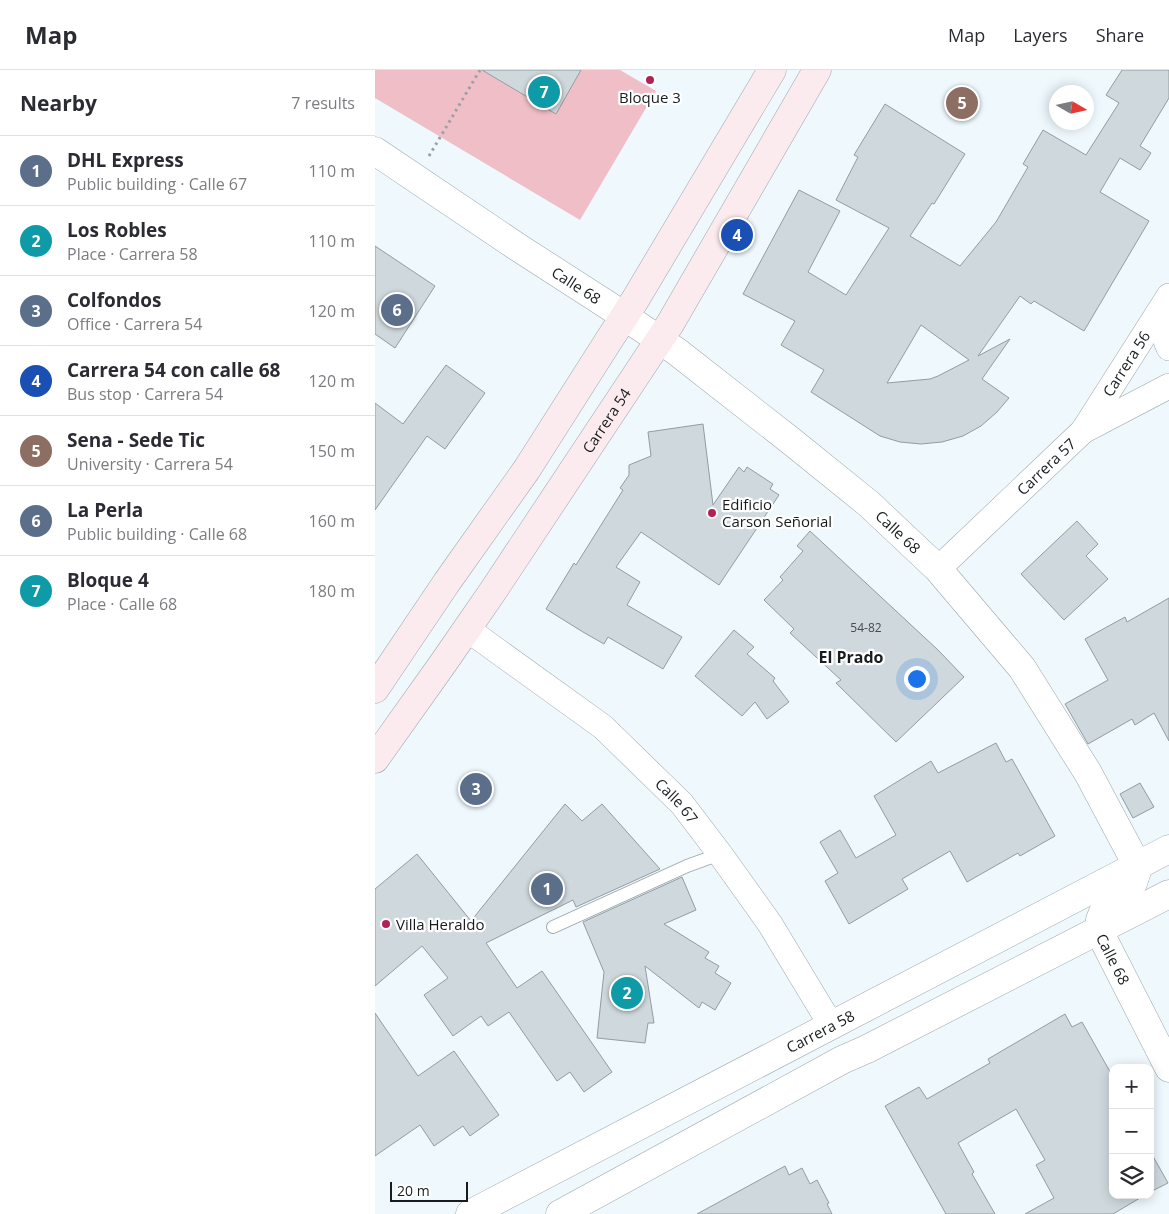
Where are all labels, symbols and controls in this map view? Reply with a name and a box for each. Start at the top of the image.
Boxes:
text: Map [25,18,77,51]
text: Map [948,23,985,47]
text: Layers [1013,23,1068,47]
text: Share [1096,23,1144,47]
pin: 7 [528,73,560,111]
marker: Bloque 3 [644,74,656,86]
pin: 5 [946,84,978,122]
north arrow [1049,85,1094,130]
place label: Bloque 3 [619,87,681,107]
text: Nearby [20,89,97,117]
text: 7 results [291,92,355,114]
text: DHL Express [67,147,184,173]
text: 1 [31,160,41,182]
text: 110 m [309,160,355,182]
text: Public building · Calle 67 [67,173,247,195]
pin: 4 [721,216,753,254]
text: Los Robles [67,217,167,243]
text: 2 [31,230,41,252]
text: 110 m [309,230,355,252]
text: Place · Carrera 58 [67,243,198,265]
street label: Calle 68 [548,262,605,308]
text: Colfondos [67,287,162,313]
pin: 6 [381,291,413,329]
text: 3 [31,300,41,322]
text: 120 m [309,300,355,322]
text: Office · Carrera 54 [67,313,202,335]
street label: Carrera 56 [1098,327,1154,400]
text: Carrera 54 con calle 68 [67,357,280,383]
text: 4 [31,370,41,392]
text: 120 m [309,370,355,392]
text: Bus stop · Carrera 54 [67,383,223,405]
street label: Carrera 54 [577,384,635,457]
text: Sena - Sede Tic [67,427,205,453]
street label: Carrera 57 [1012,434,1080,499]
text: 5 [31,440,41,462]
text: 150 m [309,440,355,462]
text: University · Carrera 54 [67,453,233,475]
place label: Edificio Carson Señorial [722,494,832,531]
text: La Perla [67,497,143,523]
street label: Calle 68 [872,506,925,558]
marker: Edificio Carson Señorial [706,507,718,519]
text: 6 [31,510,41,532]
text: 160 m [309,510,355,532]
text: Public building · Calle 68 [67,523,247,545]
text: Bloque 4 [67,567,149,593]
text: 7 [31,580,41,602]
text: 180 m [309,580,355,602]
text: Place · Calle 68 [67,593,177,615]
house number: 54-82 [850,619,882,636]
district label: El Prado [818,646,884,668]
your location [904,666,930,692]
pin: 3 [460,770,492,808]
street label: Calle 67 [651,774,703,827]
pin: 1 [531,870,563,908]
place label: Villa Heraldo [396,914,484,934]
marker: Villa Heraldo [380,918,392,930]
street label: Calle 68 [1092,930,1135,988]
pin: 2 [611,974,643,1012]
street label: Carrera 58 [783,1005,858,1057]
map controls [1109,1064,1154,1199]
button: + [1109,1064,1154,1109]
button: − [1109,1109,1154,1154]
button: layers [1109,1154,1154,1199]
scale bar [390,1179,467,1202]
text: 20 m [397,1181,430,1200]

